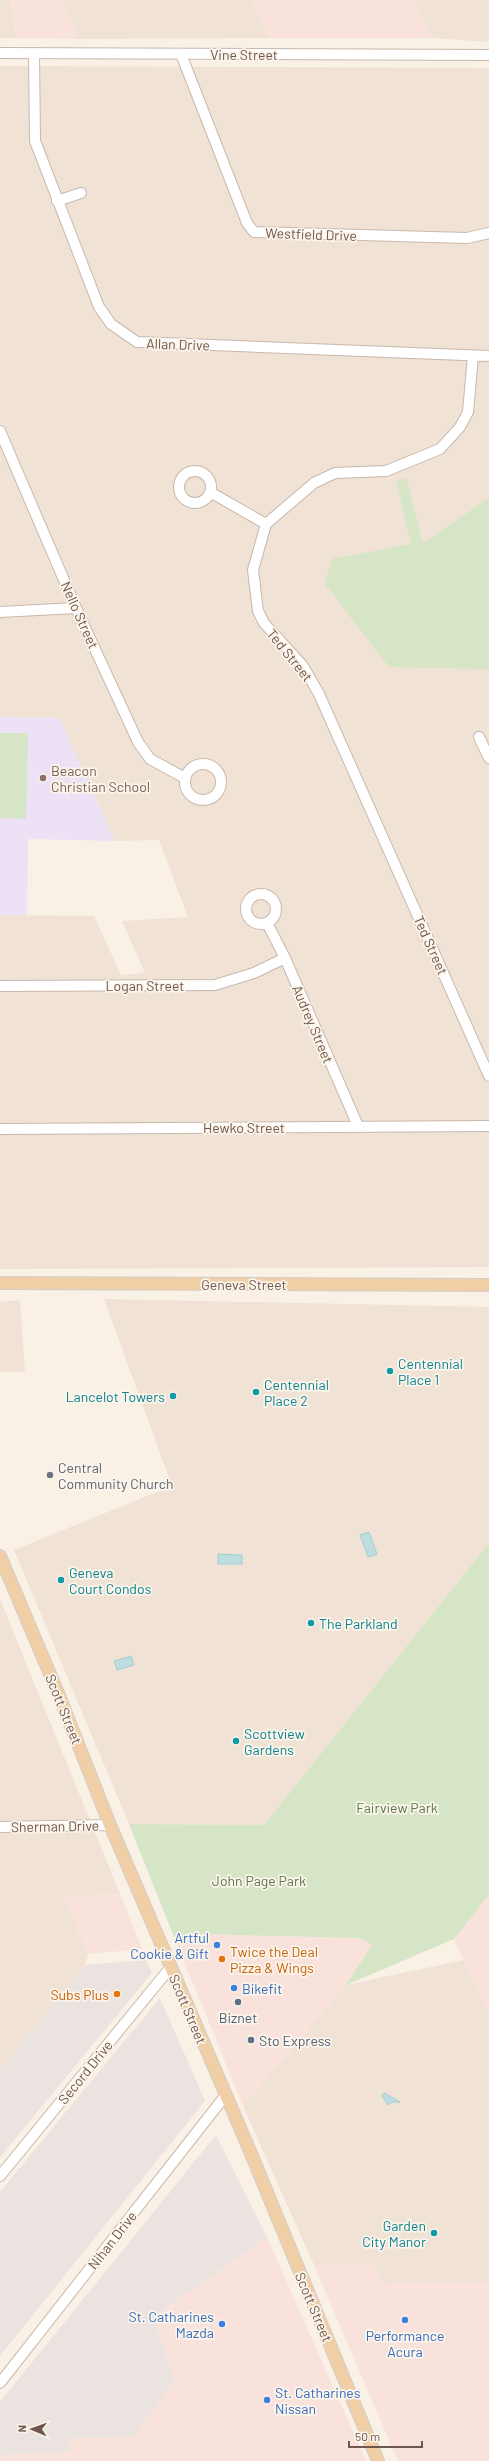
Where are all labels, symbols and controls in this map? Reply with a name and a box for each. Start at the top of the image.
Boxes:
street label: Vine Street [210,46,278,63]
street label: Westfield Drive [265,224,357,244]
street label: Allan Drive [146,334,210,354]
street label: Nello Street [58,579,102,651]
street label: Ted Street [264,625,316,685]
place label: Beacon Christian School [51,762,150,795]
marker: Beacon Christian School [38,773,48,783]
street label: Ted Street [410,913,452,977]
street label: Logan Street [106,977,184,994]
street label: Audrey Street [289,982,337,1066]
street label: Hewko Street [203,1119,285,1136]
street label: Geneva Street [201,1276,287,1293]
place label: Centennial Place 1 [398,1355,463,1388]
marker: Centennial Place 1 [385,1366,395,1376]
place label: Centennial Place 2 [264,1376,329,1409]
marker: Centennial Place 2 [251,1387,261,1397]
place label: Lancelot Towers [66,1388,165,1405]
marker: Lancelot Towers [168,1391,178,1401]
place label: Central Community Church [58,1459,174,1492]
marker: Central Community Church [45,1470,55,1480]
place label: Geneva Court Condos [69,1564,152,1597]
marker: Geneva Court Condos [56,1575,66,1585]
place label: The Parkland [319,1615,398,1632]
marker: The Parkland [306,1618,316,1628]
street label: Scott Street [42,1671,86,1747]
place label: Scottview Gardens [244,1725,305,1758]
marker: Scottview Gardens [231,1736,241,1746]
park label: Fairview Park [356,1799,438,1816]
street label: Sherman Drive [11,1817,99,1835]
park label: John Page Park [212,1872,306,1889]
place label: Artful Cookie & Gift [130,1929,209,1962]
marker: Artful Cookie & Gift [212,1940,222,1950]
place label: Twice the Deal Pizza & Wings [230,1943,318,1976]
marker: Twice the Deal Pizza & Wings [217,1954,227,1964]
street label: Scott Street [166,1972,210,2046]
place label: Bikefit [242,1980,282,1997]
marker: Bikefit [229,1983,239,1993]
place label: Subs Plus [50,1986,109,2003]
marker: Subs Plus [112,1989,122,1999]
marker: Biznet [233,1997,243,2007]
place label: Biznet [219,2009,257,2026]
place label: Sto Express [259,2032,331,2049]
marker: Sto Express [246,2035,256,2045]
street label: Secord Drive [54,2037,116,2107]
street label: Nihan Drive [84,2207,140,2273]
place label: Garden City Manor [362,2217,426,2250]
marker: Garden City Manor [429,2228,439,2238]
street label: Scott Street [292,2270,336,2344]
place label: St. Catharines Mazda [129,2308,214,2341]
marker: Performance Acura [400,2315,410,2325]
marker: St. Catharines Mazda [217,2319,227,2329]
place label: Performance Acura [366,2327,444,2360]
place label: St. Catharines Nissan [275,2384,361,2417]
marker: St. Catharines Nissan [262,2395,272,2405]
north arrow [12,2409,52,2449]
scale bar [349,2423,422,2449]
text: N [15,2425,28,2433]
text: 50 m [355,2429,380,2443]

